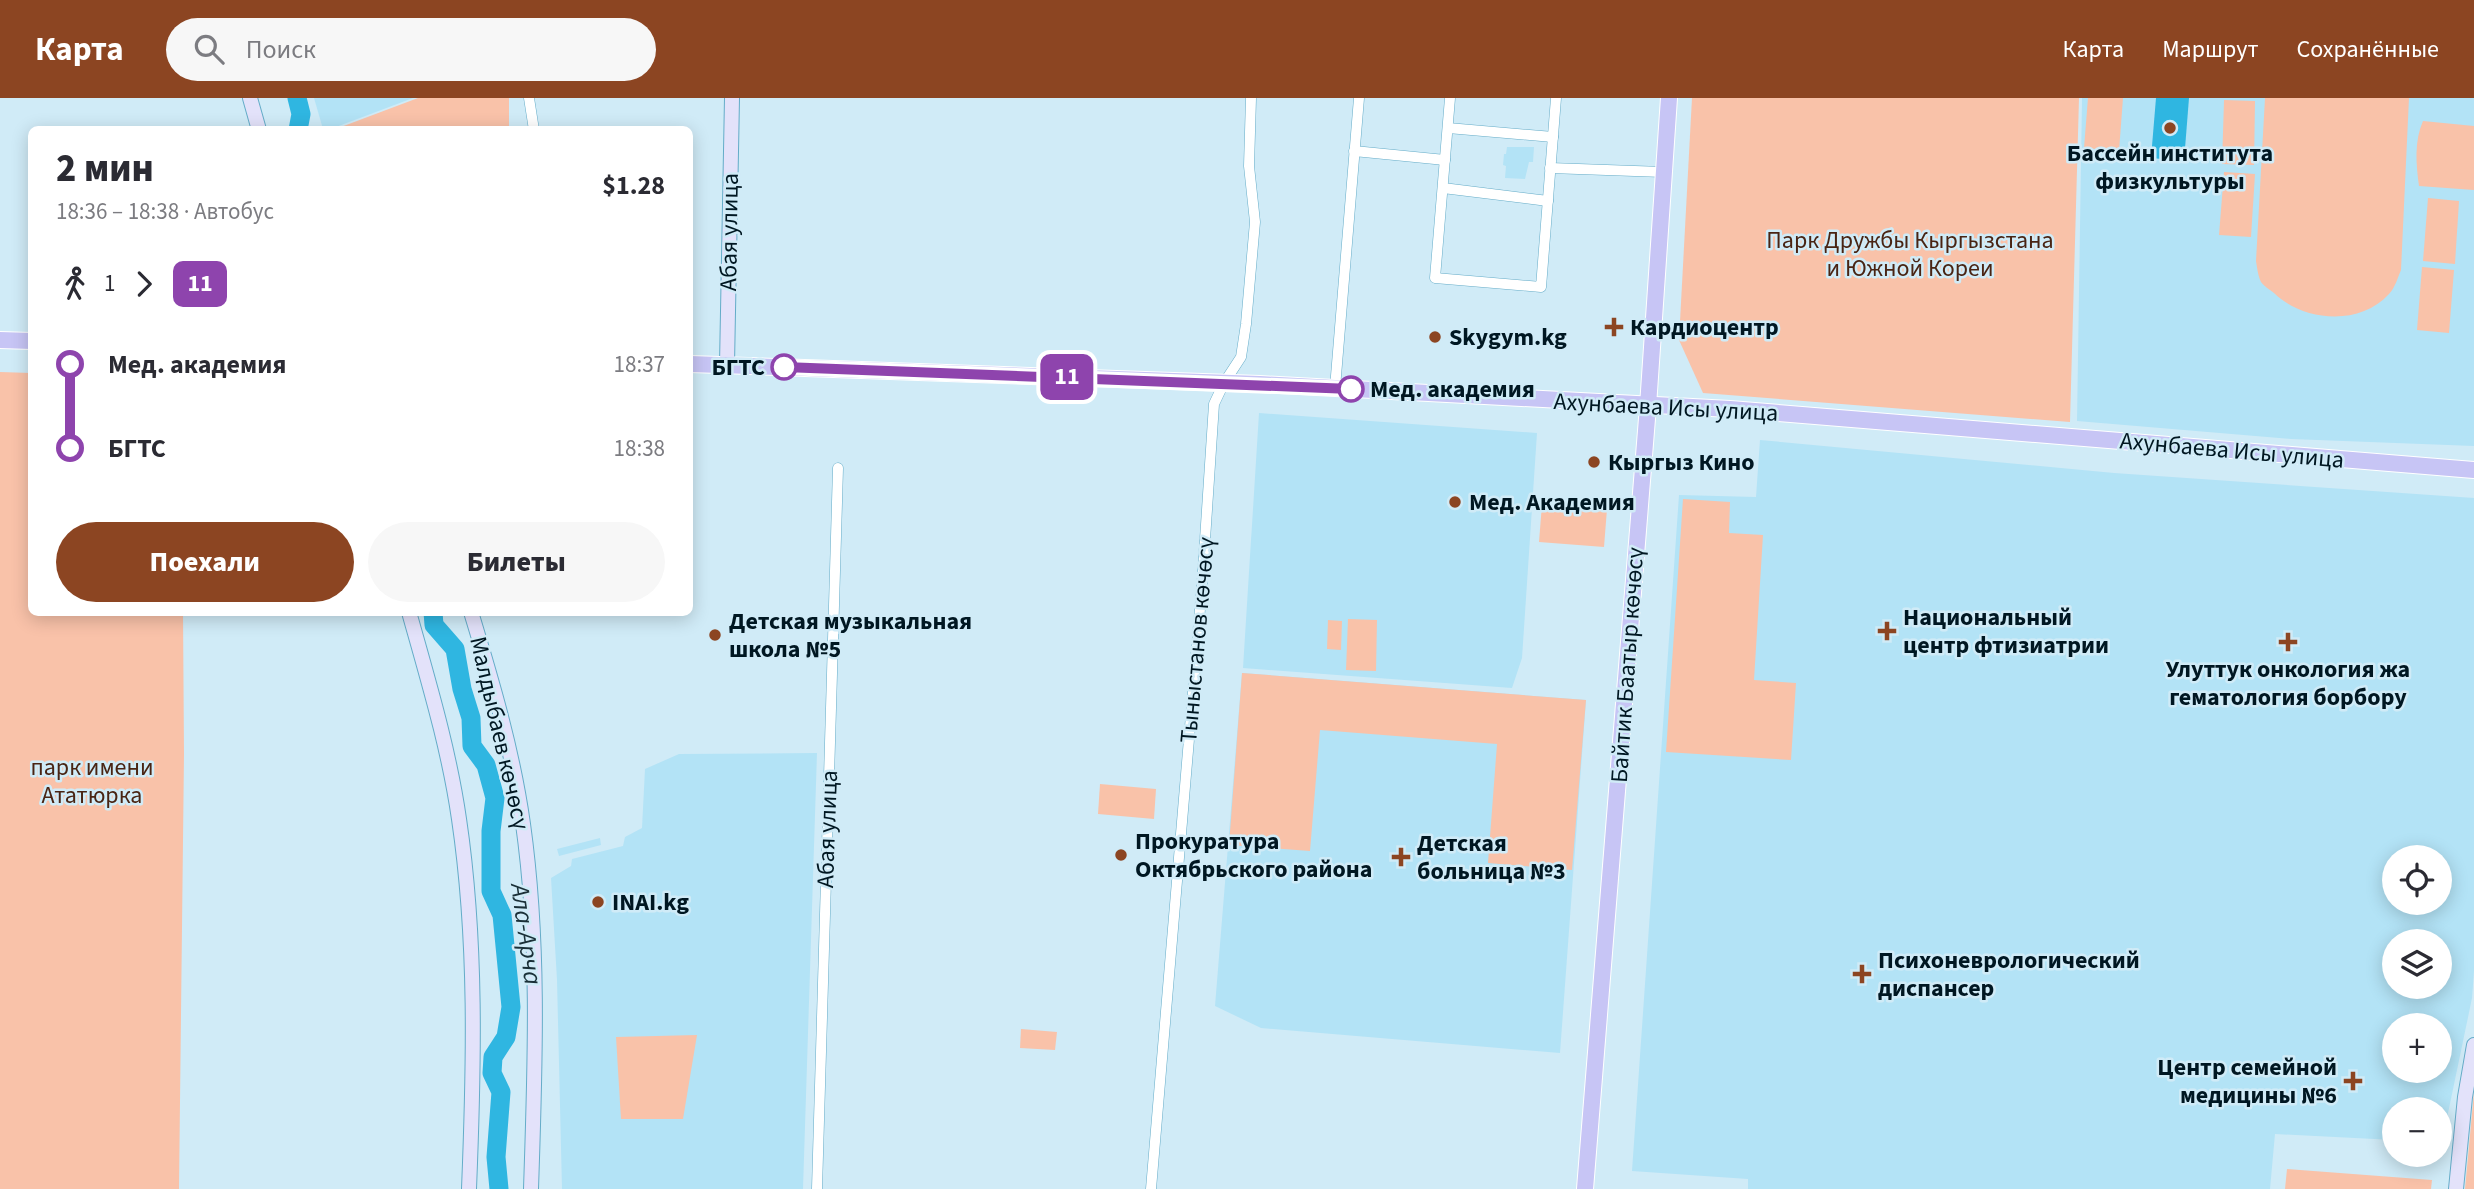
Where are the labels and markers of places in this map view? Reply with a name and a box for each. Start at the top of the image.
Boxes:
marker: Бассейн института физкультуры [2162,120,2178,136]
place label: Бассейн института физкультуры [2067,136,2273,199]
place label: Кардиоцентр [1630,310,1779,345]
marker: Кардиоцентр [1604,317,1624,337]
place label: Skygym.kg [1449,320,1567,355]
marker: Skygym.kg [1427,329,1443,345]
place label: БГТС [711,350,765,385]
marker: БГТС [771,354,797,380]
place label: Мед. академия [1370,372,1535,407]
marker: Мед. академия [1338,376,1364,402]
place label: Кыргыз Кино [1608,445,1755,480]
marker: Кыргыз Кино [1586,454,1602,470]
place label: Мед. Академия [1469,485,1635,520]
marker: Мед. Академия [1447,494,1463,510]
place label: Национальный центр фтизиатрии [1903,600,2109,663]
place label: Детская музыкальная школа №5 [729,604,972,667]
marker: Национальный центр фтизиатрии [1877,621,1897,641]
marker: Детская музыкальная школа №5 [707,627,723,643]
marker: Улуттук онкология жа гематология борбору [2278,632,2298,652]
place label: Улуттук онкология жа гематология борбору [2166,652,2410,715]
place label: Прокуратура Октябрьского района [1135,824,1372,887]
place label: Детская больница №3 [1417,826,1566,889]
marker: Прокуратура Октябрьского района [1113,847,1129,863]
marker: Детская больница №3 [1391,847,1411,867]
place label: INAI.kg [612,885,689,920]
marker: INAI.kg [590,894,606,910]
place label: Психоневрологический диспансер [1878,943,2140,1006]
marker: Психоневрологический диспансер [1852,964,1872,984]
place label: Центр семейной медицины №6 [2157,1050,2337,1113]
marker: Центр семейной медицины №6 [2343,1071,2363,1091]

